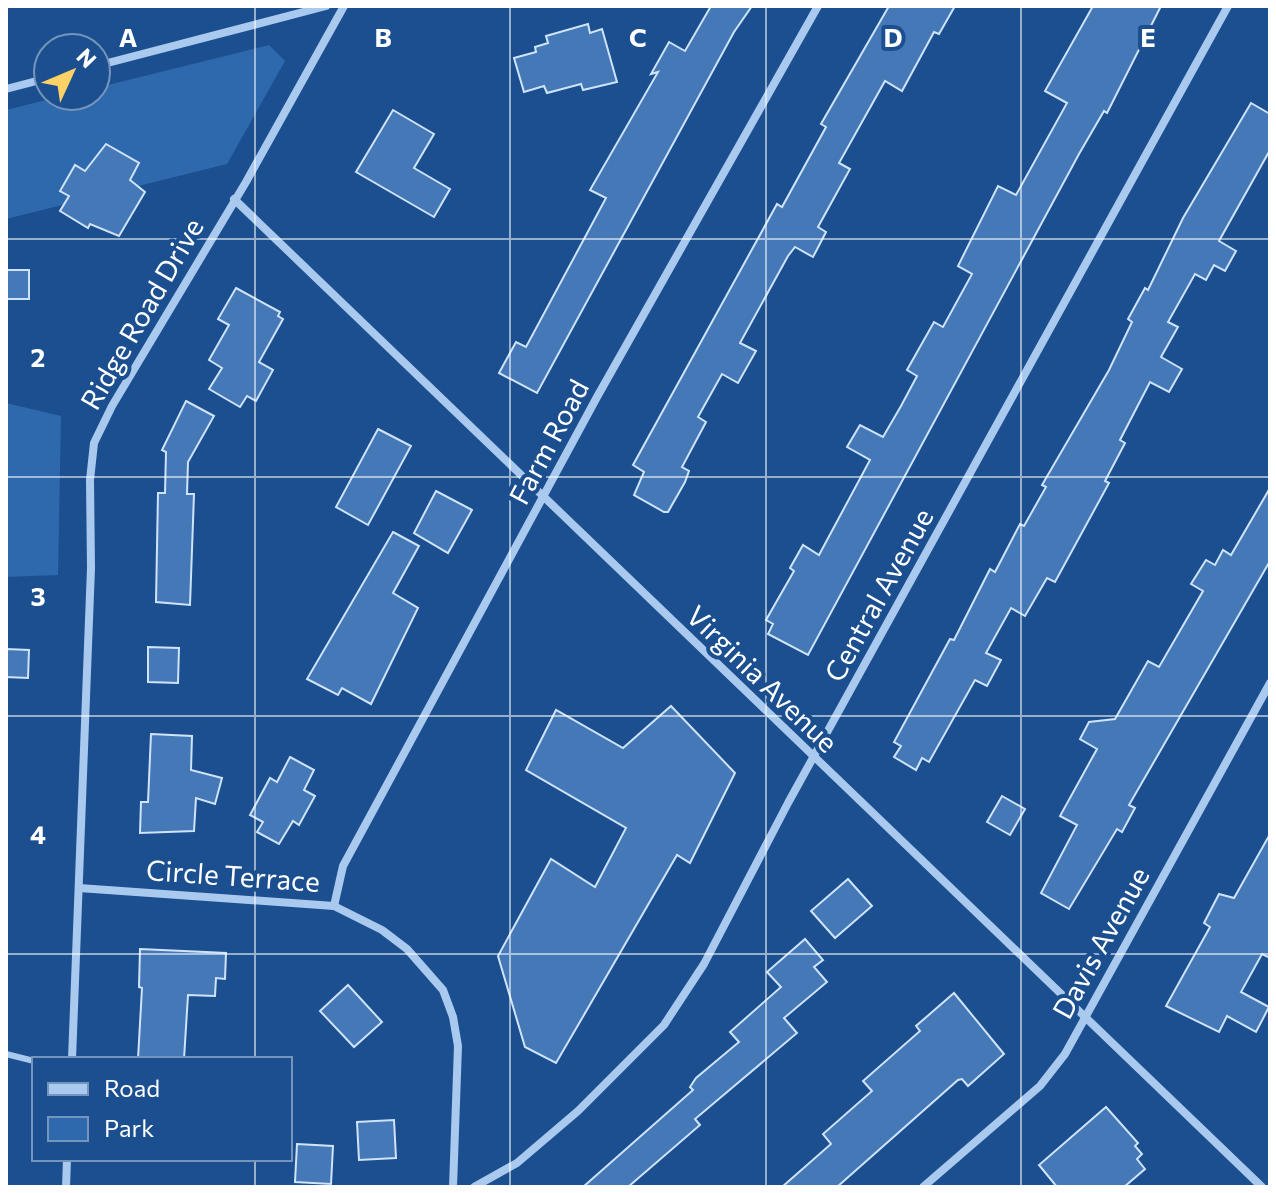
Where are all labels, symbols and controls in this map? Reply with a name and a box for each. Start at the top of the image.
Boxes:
text: A [119,21,138,52]
text: B [374,21,392,52]
text: C [629,21,647,52]
text: D [883,21,903,52]
text: E [1140,21,1156,52]
north arrow [32,32,112,112]
text: N [71,42,102,73]
street label: Ridge Road Drive [73,212,210,415]
text: 2 [31,341,45,372]
street label: Farm Road [501,373,595,510]
street label: Central Avenue [817,502,940,687]
text: 3 [30,580,46,611]
street label: Virginia Avenue [680,598,845,759]
text: 4 [30,818,46,849]
street label: Circle Terrace [145,852,321,898]
street label: Davis Avenue [1045,861,1156,1024]
legend [32,1057,292,1161]
text: Road [104,1073,160,1102]
text: Park [104,1113,154,1142]

